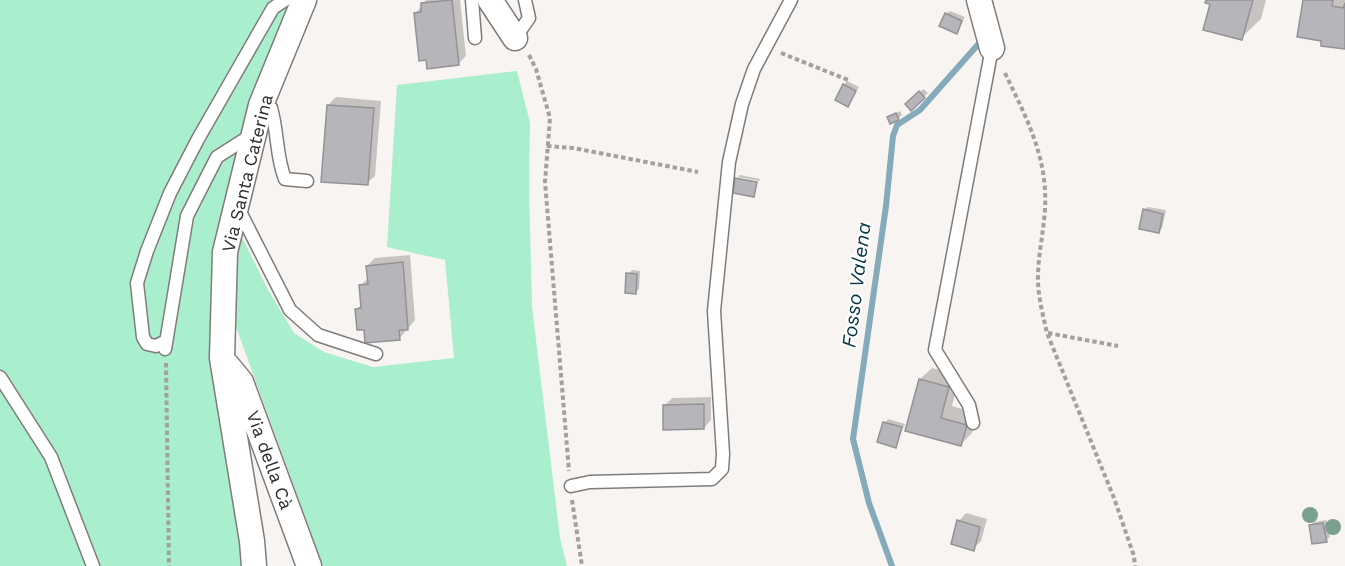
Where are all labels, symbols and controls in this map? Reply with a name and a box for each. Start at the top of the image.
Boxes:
street label: Via Santa Caterina [217,92,277,254]
water label: Fosso Valena [836,221,876,349]
street label: Via della Cà [242,408,298,512]

